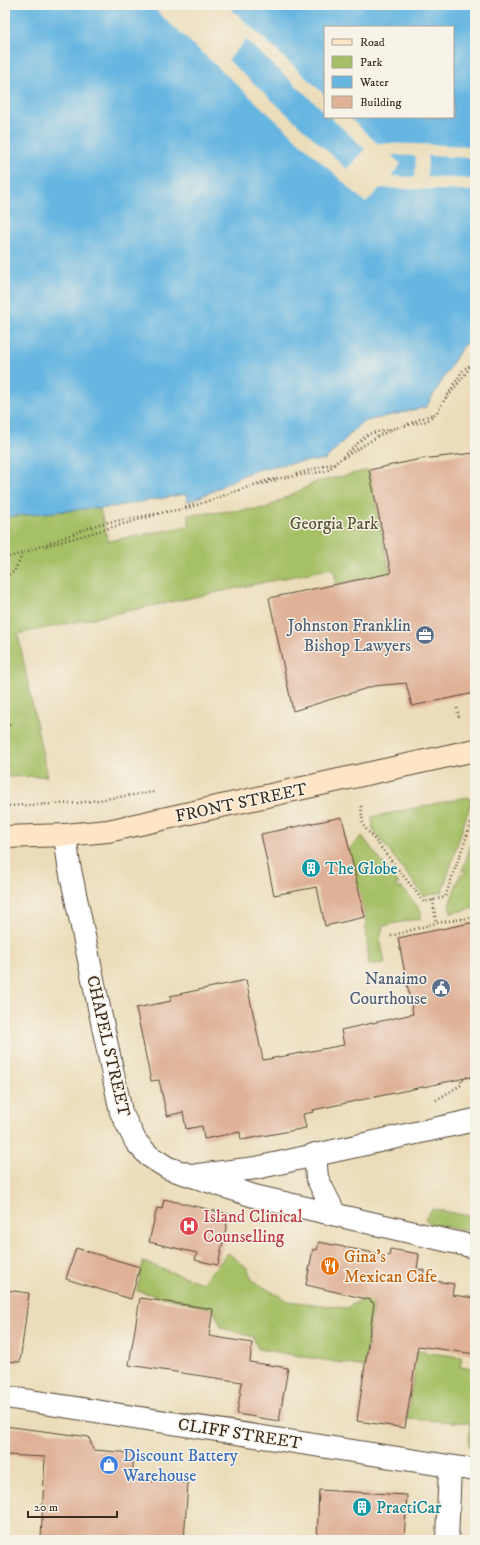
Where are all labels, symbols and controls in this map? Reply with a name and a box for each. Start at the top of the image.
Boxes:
legend [324,26,454,118]
text: Road [360,35,385,50]
text: Park [360,55,382,70]
text: Water [359,75,389,90]
text: Building [360,95,401,110]
park label: Georgia Park [290,513,379,535]
place label: Johnston Franklin Bishop Lawyers [286,615,411,657]
office icon: Johnston Franklin Bishop Lawyers [414,624,436,646]
street label: FRONT STREET [173,778,309,828]
building icon: The Globe [300,857,322,879]
place label: The Globe [325,858,398,880]
place label: Nanaimo Courthouse [349,968,427,1010]
street label: CHAPEL STREET [81,973,135,1119]
public building icon: Nanaimo Courthouse [430,977,452,999]
place label: Island Clinical Counselling [203,1206,303,1248]
hospital icon: Island Clinical Counselling [178,1215,200,1237]
place label: Gina's Mexican Cafe [344,1246,437,1288]
restaurant icon: Gina's Mexican Cafe [319,1255,341,1277]
street label: CLIFF STREET [176,1413,303,1455]
place label: Discount Battery Warehouse [122,1445,239,1487]
shop icon: Discount Battery Warehouse [98,1454,120,1476]
scale bar [28,1493,117,1519]
building icon: PractiCar [351,1496,373,1518]
place label: PractiCar [376,1497,442,1519]
text: 20 m [34,1500,58,1515]

